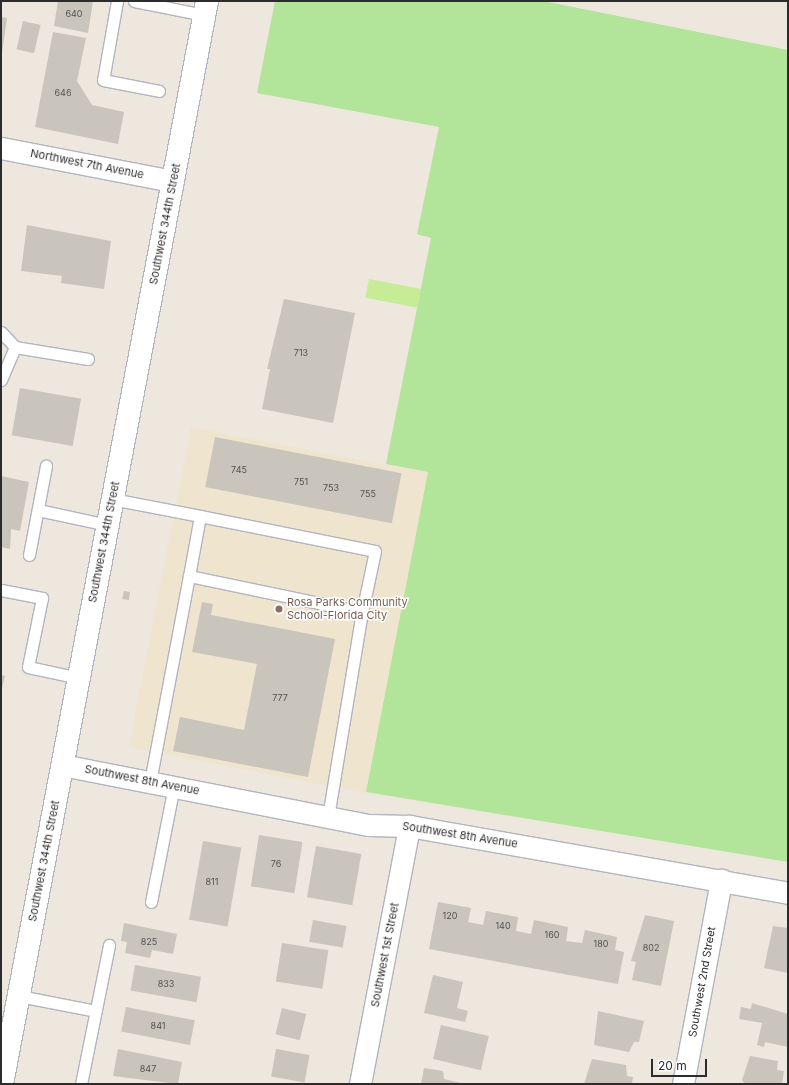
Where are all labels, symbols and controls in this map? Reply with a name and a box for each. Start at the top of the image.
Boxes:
house number: 640 [65,9,83,19]
house number: 646 [55,88,71,98]
street label: Northwest 7th Avenue [29,147,145,181]
street label: Southwest 344th Street [147,162,183,286]
house number: 713 [294,348,308,358]
house number: 745 [231,465,247,475]
house number: 751 [294,477,308,487]
street label: Southwest 344th Street [86,480,122,604]
house number: 753 [323,483,339,493]
house number: 755 [360,489,376,499]
place label: Rosa Parks Community School-Florida City [287,596,408,622]
marker: Rosa Parks Community School-Florida City [274,604,284,614]
house number: 777 [272,693,288,703]
street label: Southwest 8th Avenue [84,762,200,798]
street label: Southwest 344th Street [26,799,62,923]
street label: Southwest 8th Avenue [401,819,519,851]
house number: 76 [271,859,281,869]
house number: 811 [206,877,218,887]
street label: Southwest 1st Street [368,902,402,1008]
house number: 120 [443,911,457,921]
house number: 140 [495,921,511,931]
street label: Southwest 2nd Street [686,926,718,1038]
house number: 160 [545,930,559,940]
house number: 825 [141,937,157,947]
house number: 180 [594,939,608,949]
house number: 802 [643,943,659,953]
house number: 833 [158,979,174,989]
house number: 841 [151,1021,165,1031]
scale bar [653,1051,709,1077]
text: 20 m [658,1058,687,1073]
house number: 847 [140,1064,156,1074]

